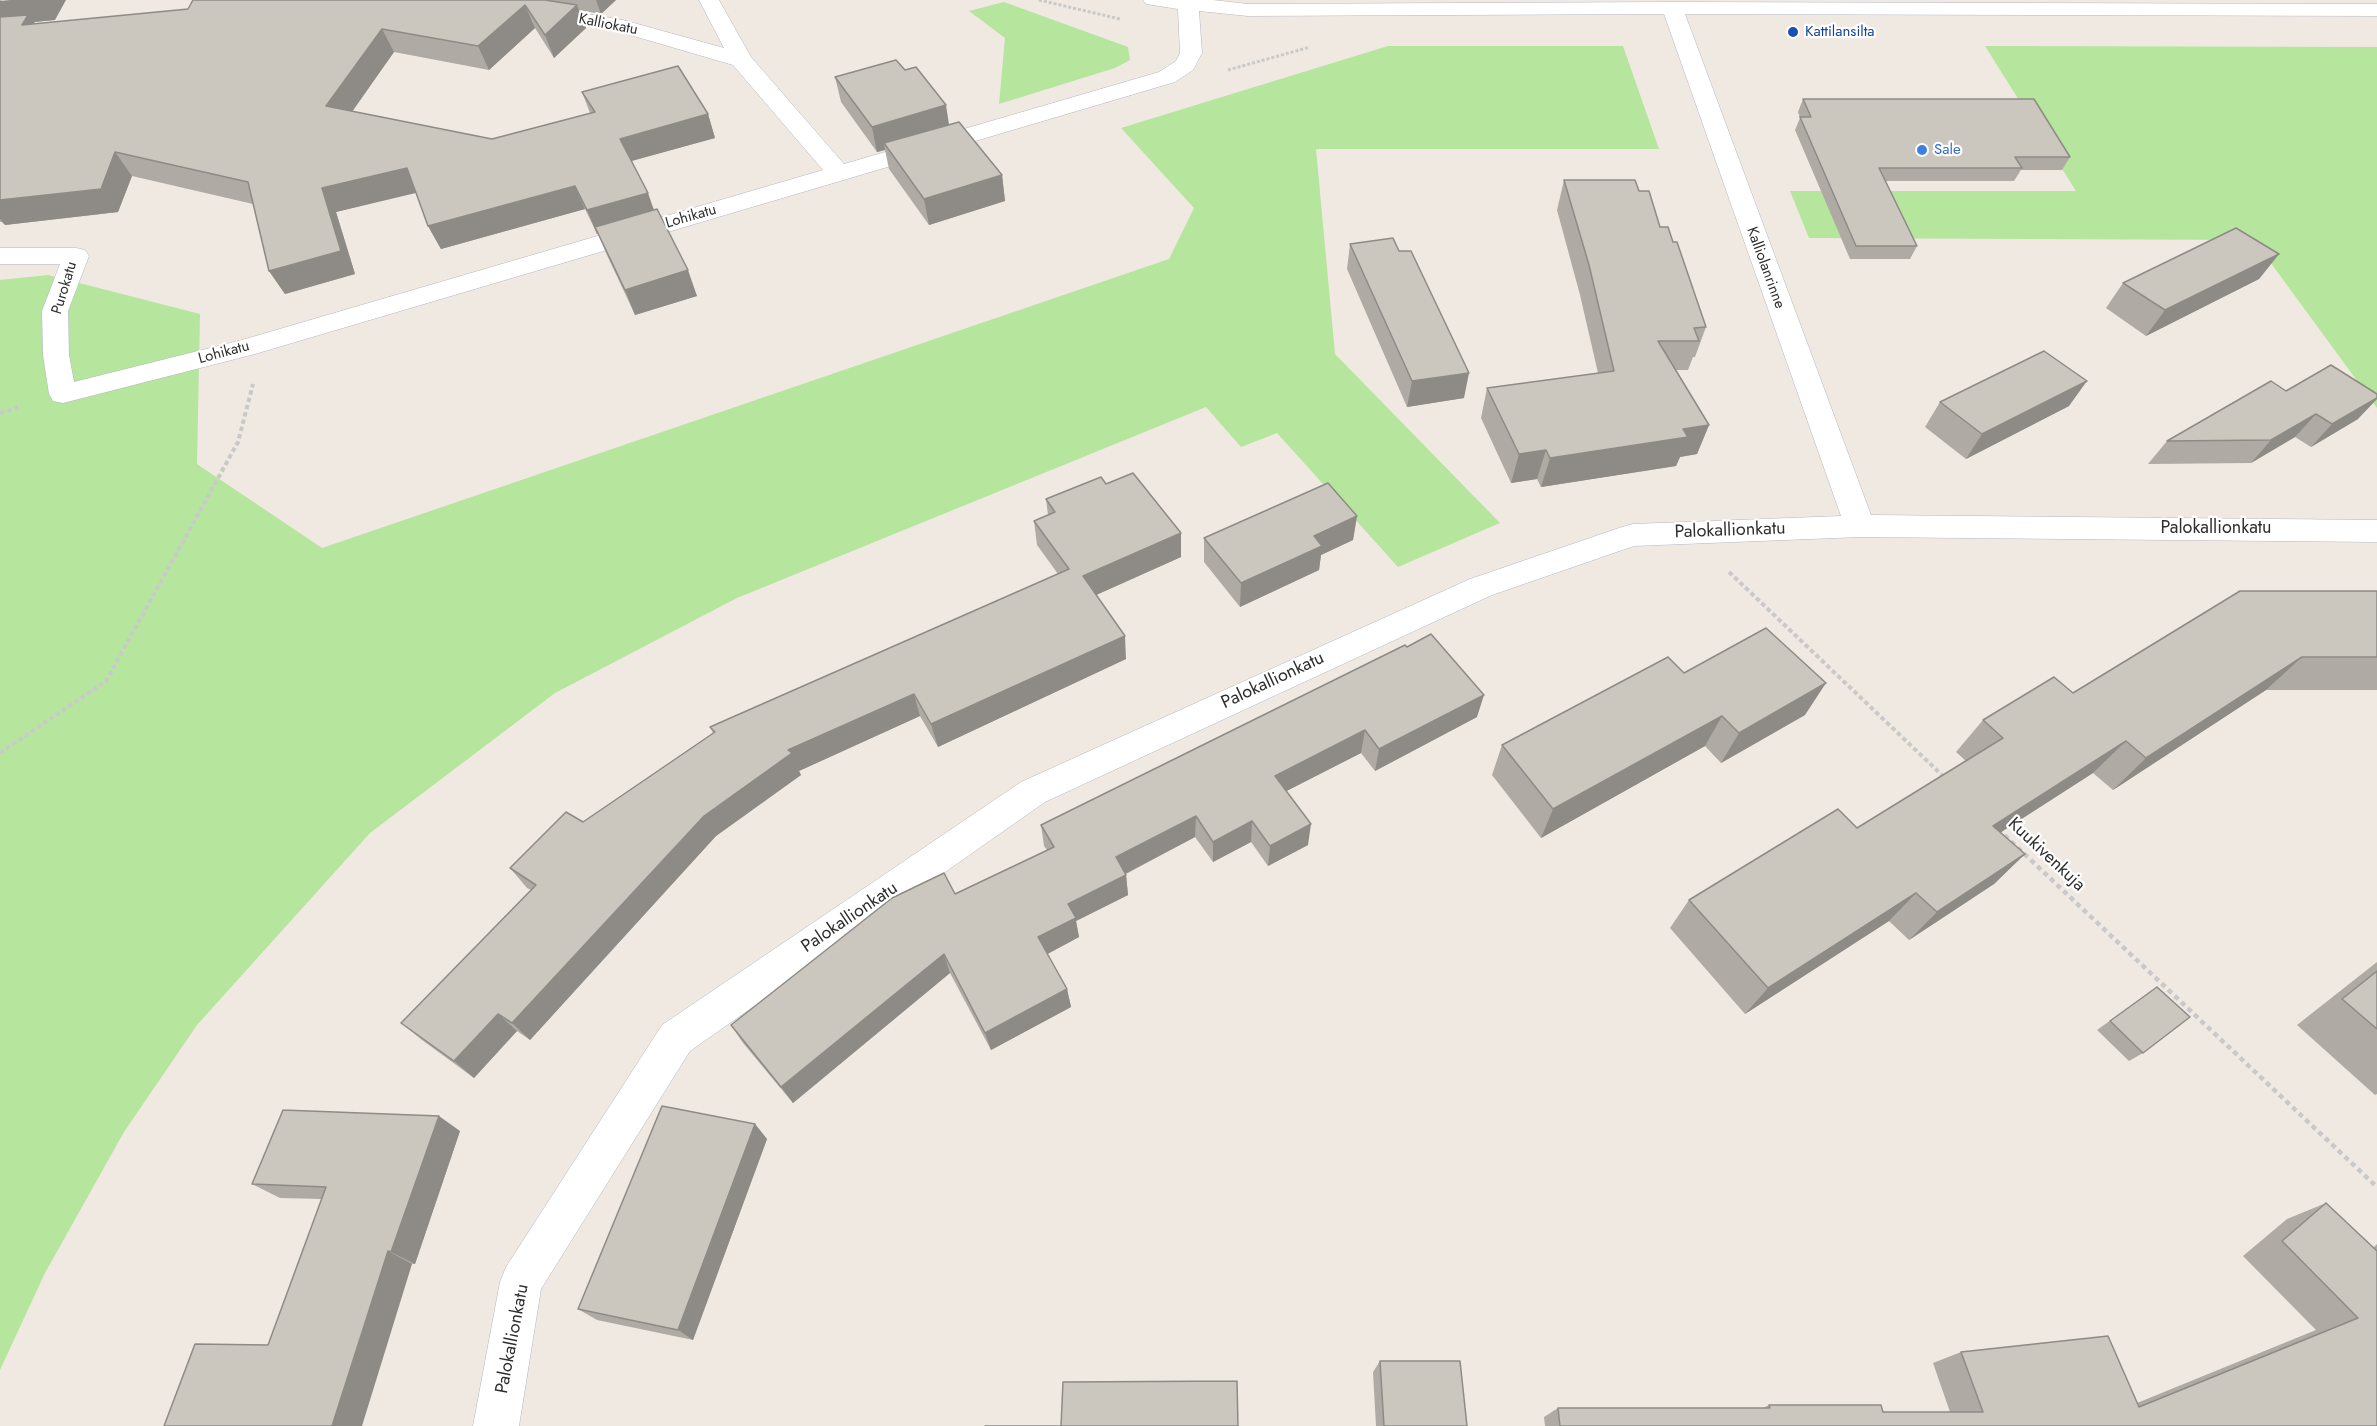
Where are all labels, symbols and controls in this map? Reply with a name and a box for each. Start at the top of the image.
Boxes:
street label: Kalliokatu [577,10,639,40]
place label: Kattilansilta [1805,23,1875,41]
marker: Kattilansilta [1786,25,1800,39]
place label: Sale [1934,141,1961,159]
marker: Sale [1915,143,1929,157]
street label: Lohikatu [664,201,718,233]
street label: Kalliolanrinne [1742,225,1788,311]
street label: Purokatu [48,259,82,317]
street label: Lohikatu [197,338,251,368]
street label: Palokallionkatu [1674,518,1786,544]
street label: Palokallionkatu [2160,518,2272,540]
street label: Palokallionkatu [1218,648,1328,714]
street label: Kuukivenkuja [2003,814,2089,896]
street label: Palokallionkatu [798,878,902,958]
street label: Palokallionkatu [492,1282,534,1396]

